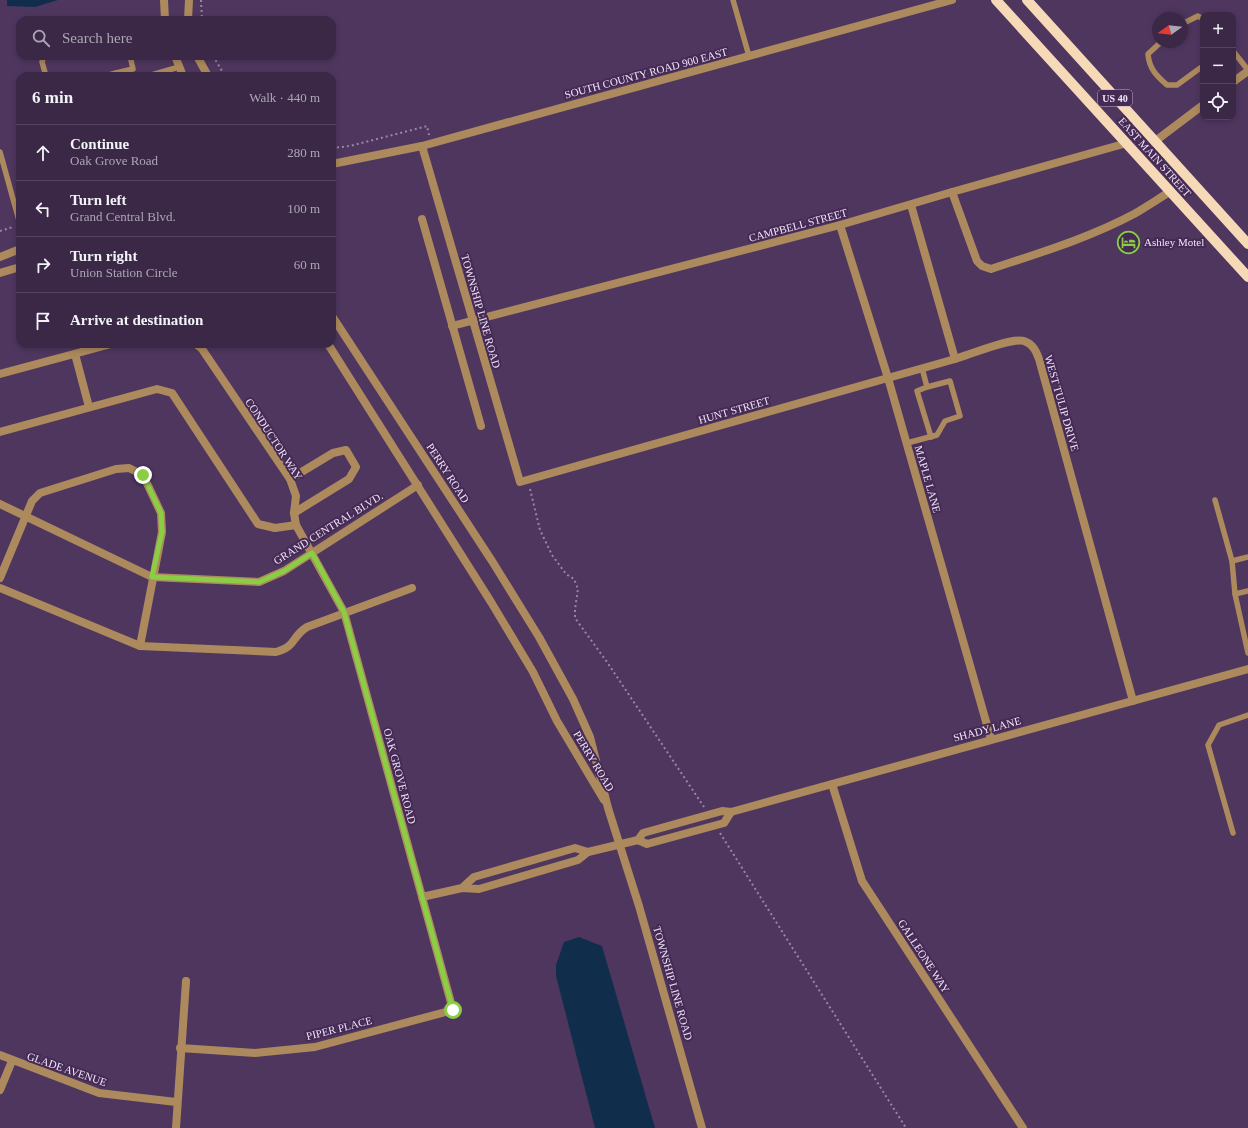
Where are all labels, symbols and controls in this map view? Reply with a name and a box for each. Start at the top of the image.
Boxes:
north arrow [1152,12,1188,48]
map controls [1200,12,1236,120]
button: + [1200,12,1236,48]
search box [16,16,336,60]
icon: search [30,27,52,49]
text: Search here [62,30,132,46]
street label: SOUTH COUNTY ROAD 900 EAST [563,45,729,101]
button: − [1200,48,1236,84]
button: locate [1200,84,1236,120]
text: 6 min [32,88,73,107]
text: Walk · 440 m [249,90,320,105]
road number: US 40 [1098,90,1132,106]
street label: EAST MAIN STREET [1116,115,1194,199]
text: Continue [70,136,129,152]
icon: ahead [32,142,54,164]
text: 280 m [287,145,320,160]
text: Oak Grove Road [70,153,158,168]
text: Turn left [70,192,127,208]
icon: left [32,198,54,220]
text: 100 m [287,201,320,216]
street label: CAMPBELL STREET [747,206,849,244]
text: Grand Central Blvd. [70,209,176,224]
hotel icon: Ashley Motel [1116,229,1142,255]
place label: Ashley Motel [1144,236,1204,248]
text: Turn right [70,248,137,264]
street label: TOWNSHIP LINE ROAD [459,253,503,369]
icon: right [32,254,54,276]
text: 60 m [294,257,320,272]
text: Union Station Circle [70,265,178,280]
icon: arrive [32,310,54,332]
text: Arrive at destination [70,312,203,328]
street label: WEST TULIP DRIVE [1043,354,1082,453]
street label: HUNT STREET [697,394,771,426]
street label: CONDUCTOR WAY [243,396,305,482]
street label: PERRY ROAD [424,441,472,505]
street label: MAPLE LANE [913,444,943,514]
route end [134,466,152,484]
street label: GRAND CENTRAL BLVD. [271,489,385,567]
street label: SHADY LANE [952,714,1022,744]
street label: OAK GROVE ROAD [381,727,419,825]
street label: PERRY ROAD [571,729,617,793]
street label: GALLEONE WAY [896,917,952,995]
street label: TOWNSHIP LINE ROAD [651,925,695,1041]
route start [444,1001,462,1019]
street label: PIPER PLACE [305,1014,373,1042]
street label: GLADE AVENUE [26,1050,109,1088]

